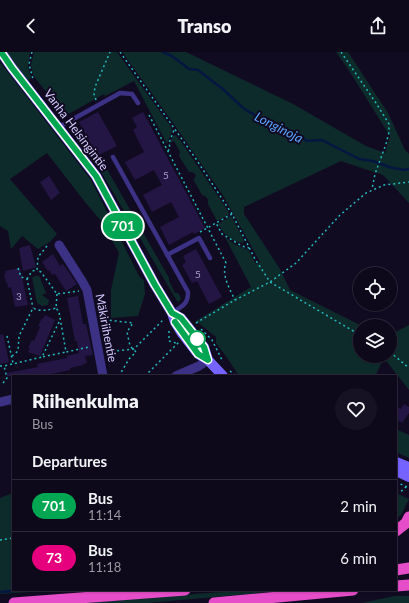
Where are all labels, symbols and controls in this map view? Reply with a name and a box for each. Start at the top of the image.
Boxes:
icon: back [20,15,42,37]
text: Transo [177,15,232,37]
icon: share [367,15,389,37]
street label: Vanha Helsingintie [41,86,112,173]
water label: Longinoja [252,108,306,146]
house number: 5 [163,169,169,181]
line badge: 701 [100,213,146,239]
text: 701 [111,217,135,234]
map controls [353,267,397,363]
button: locate [353,267,397,311]
house number: 5 [195,268,201,280]
house number: 3 [16,290,22,302]
street label: Mäkiriihentie [93,292,120,363]
button: layers [353,319,397,363]
unlabelled marker [188,330,206,348]
button: heart [335,388,377,430]
text: Riihenkulma [32,389,139,412]
text: Bus [32,416,53,432]
text: Departures [32,452,107,470]
text: Bus [88,489,113,507]
text: 701 [42,497,66,514]
text: 2 min [340,497,377,515]
text: 11:14 [88,507,121,523]
text: Bus [88,541,113,559]
text: 73 [46,549,62,566]
text: 6 min [340,549,377,567]
text: 11:18 [88,559,121,575]

